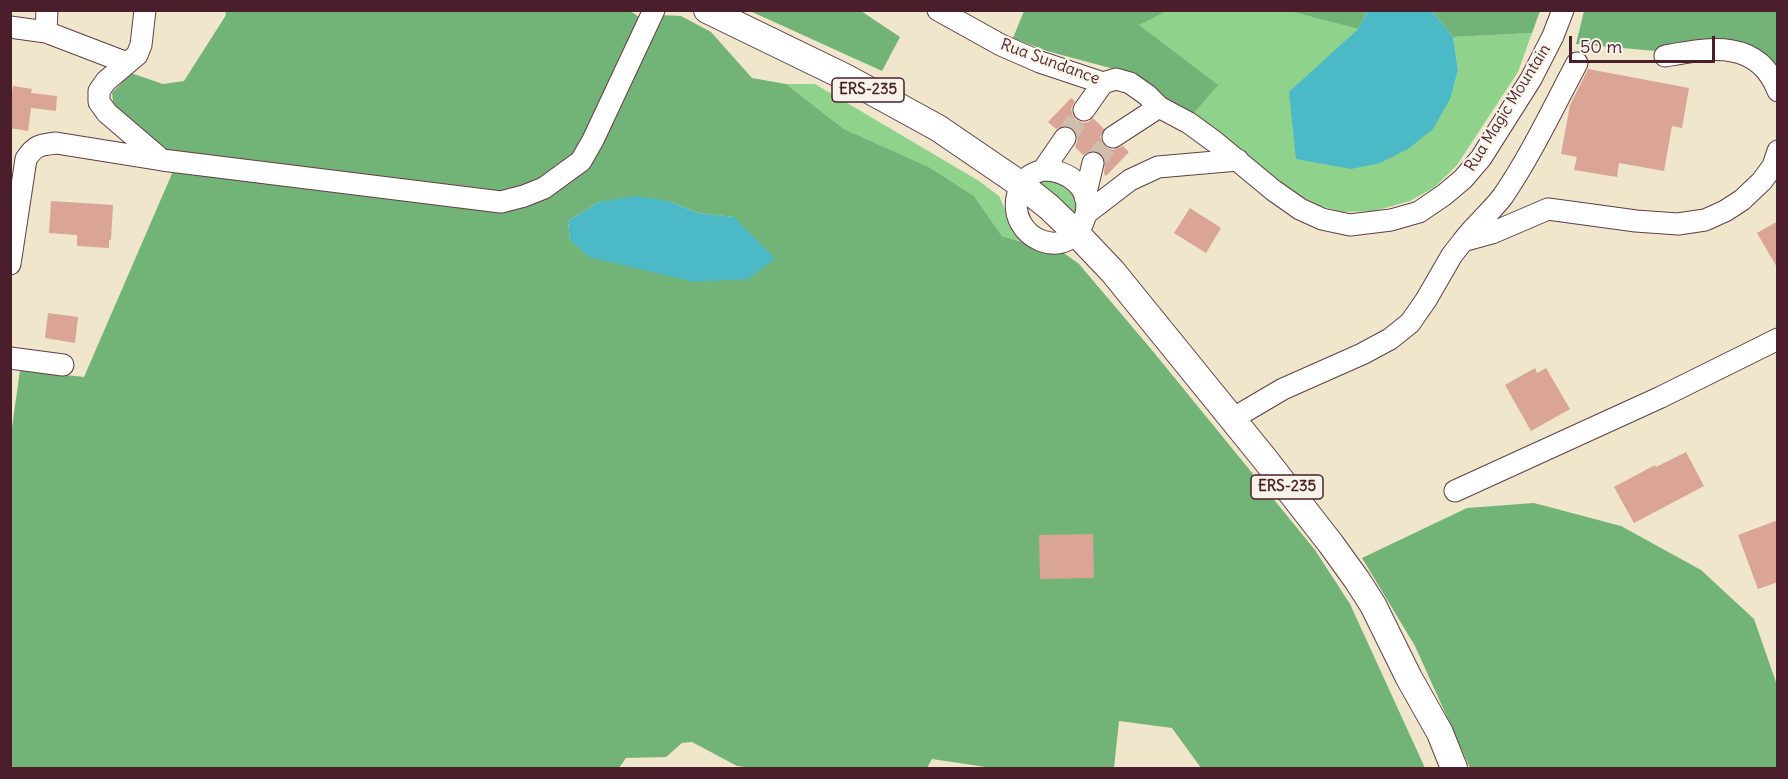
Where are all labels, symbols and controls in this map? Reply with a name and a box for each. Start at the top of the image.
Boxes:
scale bar [1572,24,1718,62]
street label: Rua Sundance [998,35,1102,89]
text: 50 m [1580,35,1622,58]
street label: Rua Magic Mountain [1461,41,1555,175]
road number: ERS-235 [832,78,904,102]
road number: ERS-235 [1251,475,1323,499]

